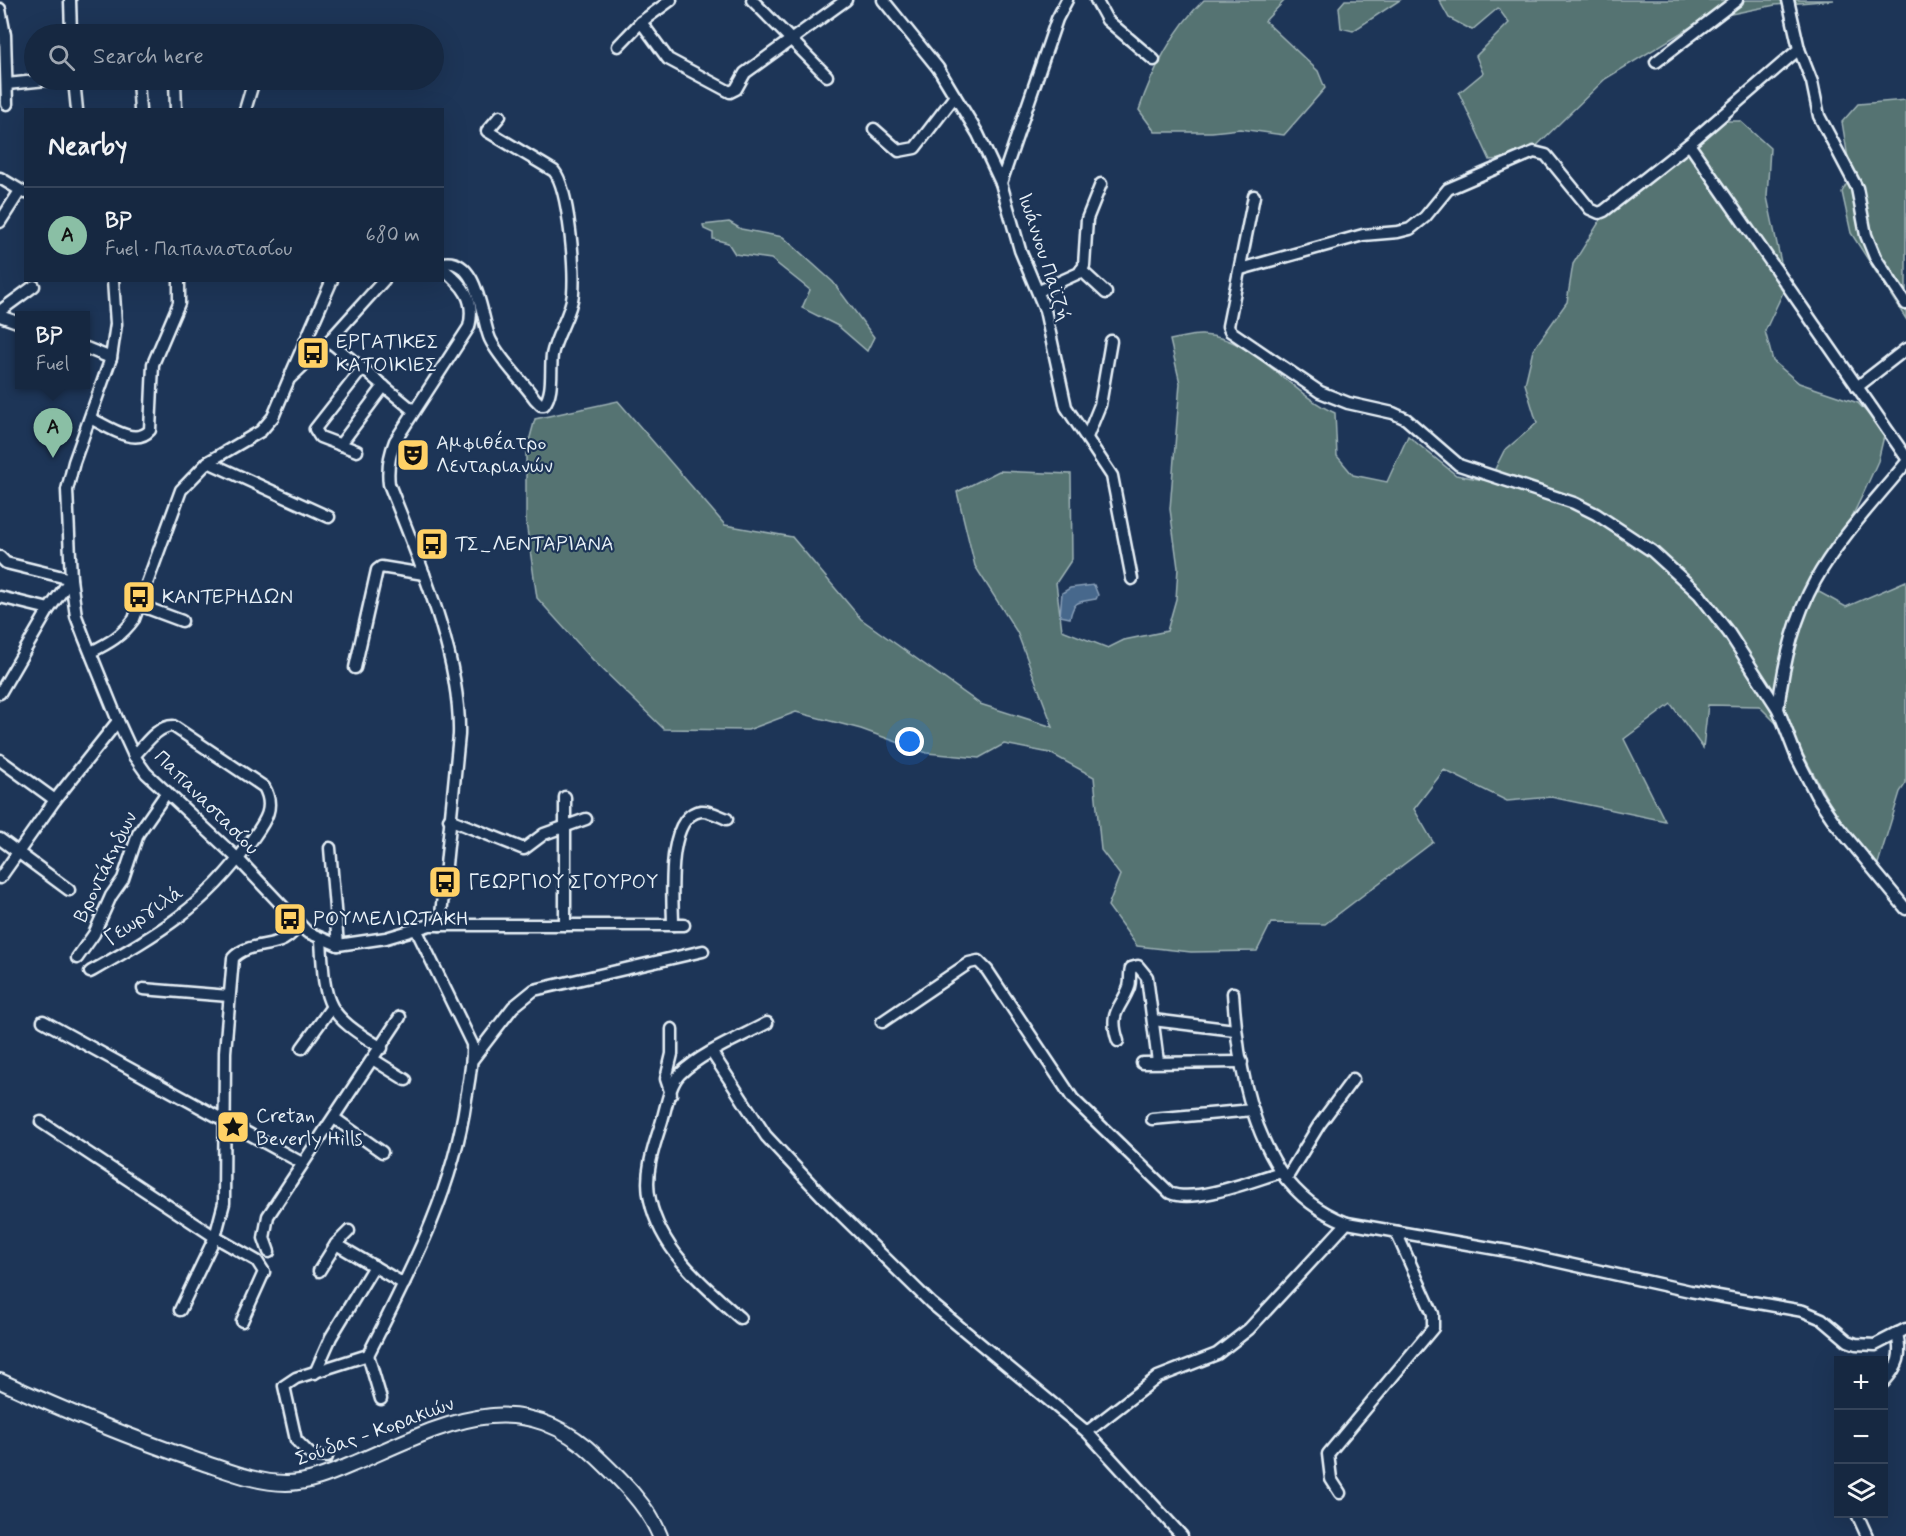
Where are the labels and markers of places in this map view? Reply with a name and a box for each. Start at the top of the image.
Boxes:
place label: ΕΡΓΑΤΙΚΕΣ ΚΑΤΟΙΚΙΕΣ [336,329,439,379]
bus stop icon: ΕΡΓΑΤΙΚΕΣ ΚΑΤΟΙΚΙΕΣ [295,335,331,371]
pin: A [34,408,72,458]
place label: Αμφιθέατρο Λενταριανών [436,430,553,480]
theatre icon: Αμφιθέατρο Λενταριανών [395,437,431,473]
bus stop icon: ΤΣ_ΛΕΝΤΑΡΙΑΝΑ [414,526,450,562]
place label: ΤΣ_ΛΕΝΤΑΡΙΑΝΑ [455,531,614,558]
bus stop icon: ΚΑΝΤΕΡΗΔΩΝ [121,579,157,615]
place label: ΚΑΝΤΕΡΗΔΩΝ [162,584,293,611]
bus stop icon: ΓΕΩΡΓΙΟΥ ΣΓΟΥΡΟΥ [427,864,463,900]
place label: ΓΕΩΡΓΙΟΥ ΣΓΟΥΡΟΥ [468,869,658,896]
bus stop icon: ΡΟΥΜΕΛΙΩΤΑΚΗ [272,901,308,937]
place label: ΡΟΥΜΕΛΙΩΤΑΚΗ [313,906,469,933]
place label: Cretan Beverly Hills [256,1103,363,1153]
place icon: Cretan Beverly Hills [215,1109,251,1145]

